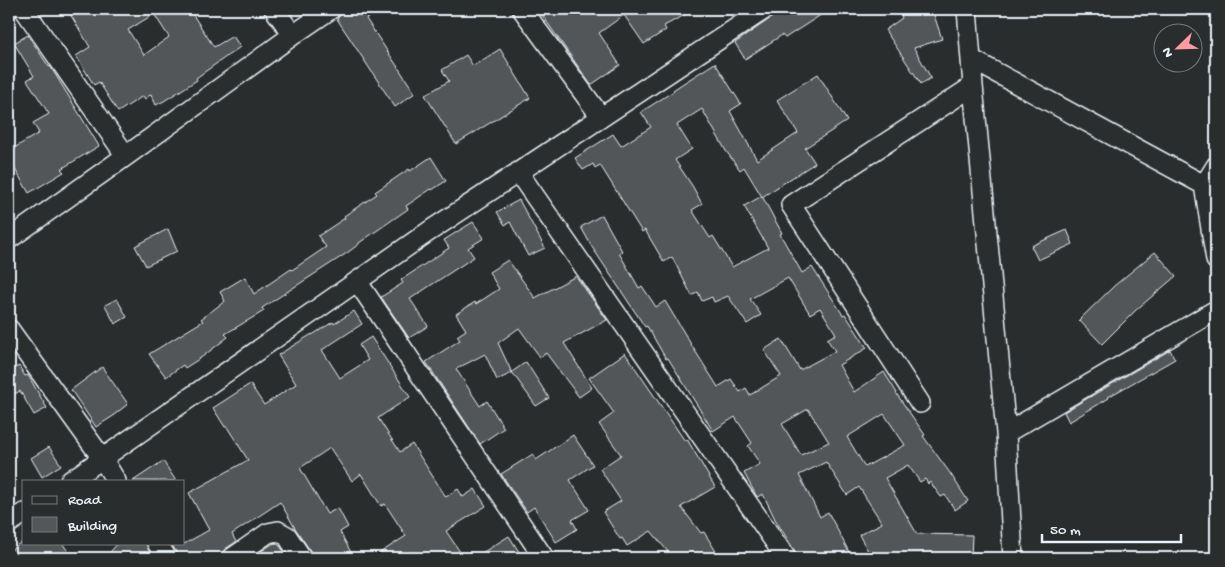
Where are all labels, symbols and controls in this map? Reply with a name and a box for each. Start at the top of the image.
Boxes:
north arrow [1152,22,1202,72]
text: N [1159,45,1178,60]
legend [22,480,185,544]
text: Road [68,492,102,510]
scale bar [1042,512,1181,544]
text: Building [67,518,117,536]
text: 50 m [1050,522,1081,540]

